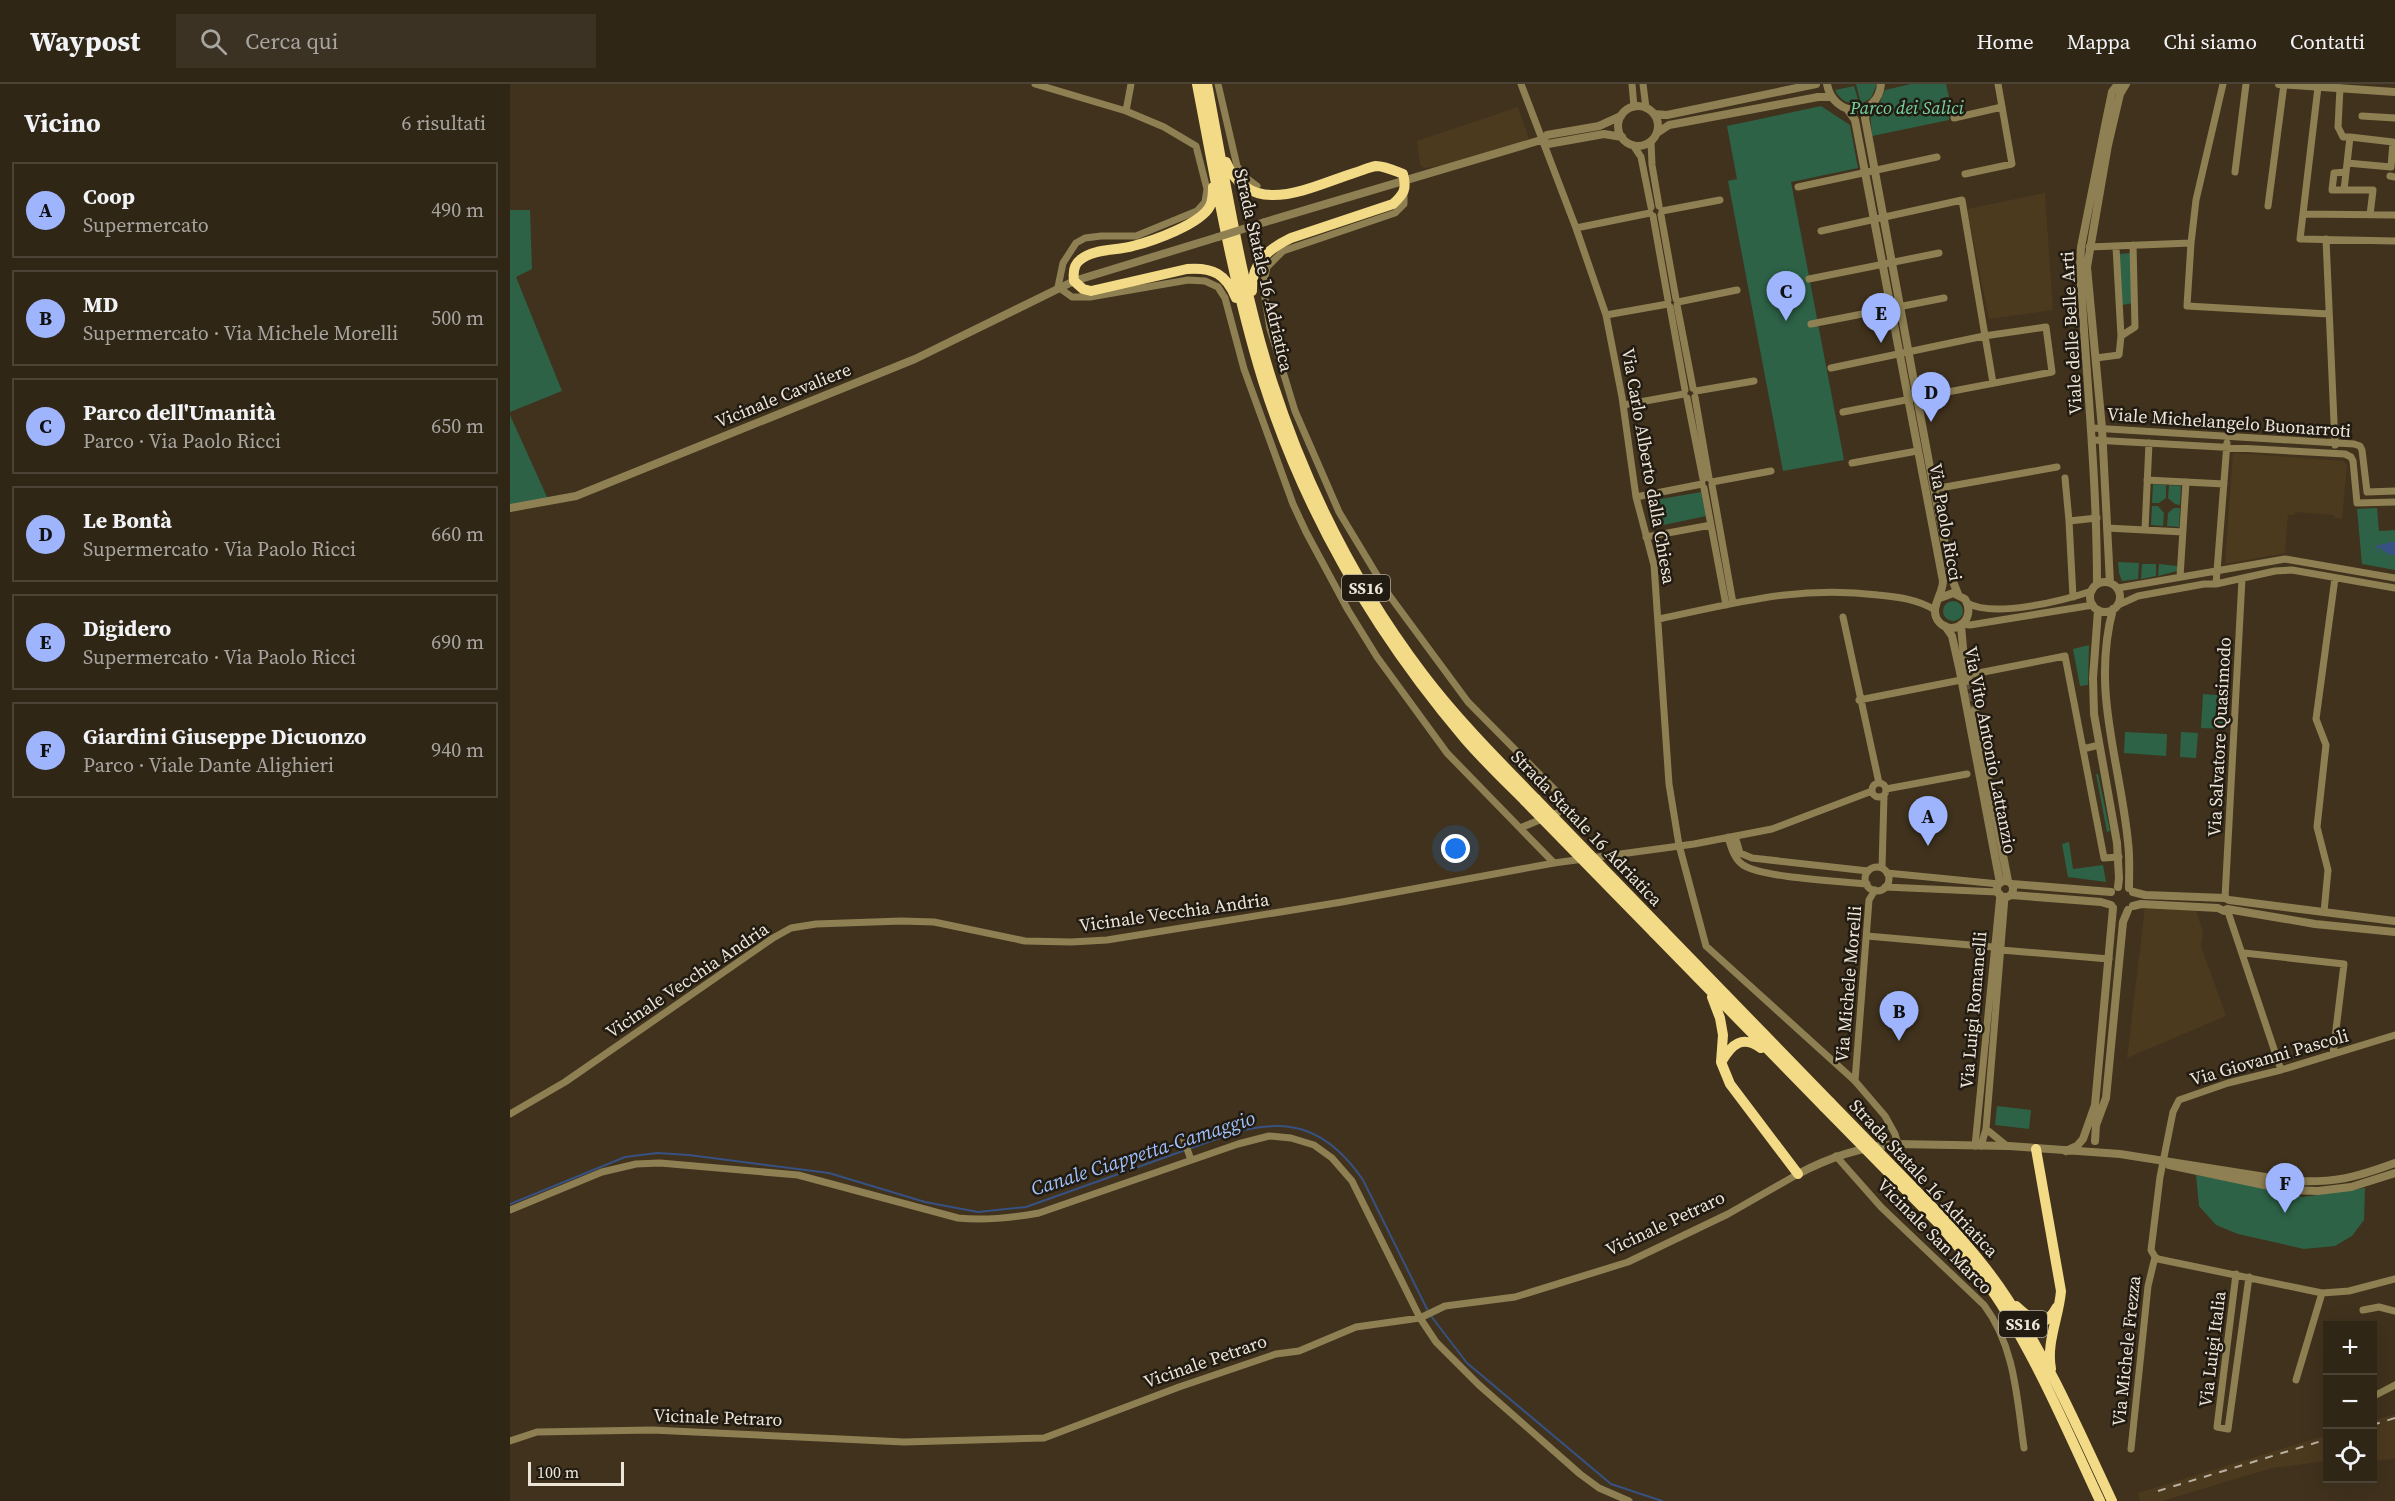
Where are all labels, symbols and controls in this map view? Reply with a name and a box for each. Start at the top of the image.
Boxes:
search box [176,14,596,68]
text: Waypost [30,22,140,60]
icon: search [197,25,230,58]
text: Cerca qui [245,26,338,56]
text: Home [1976,27,2034,56]
text: Mappa [2067,27,2131,56]
text: Chi siamo [2164,27,2257,56]
text: Contatti [2290,27,2365,56]
park label: Parco dei Salici [1849,95,1965,120]
text: Vicino [24,105,101,141]
text: 6 risultati [401,109,486,137]
street label: Strada Statale 16 Adriatica [1228,166,1300,375]
text: Coop [83,181,135,211]
text: A [39,196,52,224]
text: 490 m [431,196,484,224]
text: Supermercato [83,211,209,239]
street label: Viale delle Belle Arti [2054,251,2088,415]
pin: C [1766,272,1806,321]
text: MD [83,289,118,319]
pin: E [1862,294,1900,343]
text: B [39,304,52,332]
text: 500 m [431,304,484,332]
text: Supermercato · Via Michele Morelli [83,319,398,347]
street label: Via Carlo Alberto dalla Chiesa [1616,346,1682,587]
street label: Vicinale Cavaliere [711,356,855,434]
pin: D [1912,372,1950,422]
text: Parco dell'Umanità [83,397,276,427]
street label: Viale Michelangelo Buonarroti [2106,401,2352,443]
text: C [39,412,52,440]
text: 650 m [431,412,484,440]
text: Parco · Via Paolo Ricci [83,427,281,455]
street label: Via Paolo Ricci [1923,461,1969,583]
text: Le Bontà [83,505,172,535]
text: D [38,520,53,548]
text: 660 m [431,520,484,548]
text: Supermercato · Via Paolo Ricci [83,535,356,563]
road number: SS16 [1342,575,1390,601]
text: Digidero [83,613,171,643]
text: E [40,628,51,656]
text: 690 m [431,628,484,656]
street label: Via Salvatore Quasimodo [2201,636,2237,838]
text: Supermercato · Via Paolo Ricci [83,643,356,671]
street label: Via Vito Antonio Lattanzio [1959,644,2023,856]
text: Giardini Giuseppe Dicuonzo [83,721,367,751]
text: F [40,736,51,764]
text: 940 m [431,736,484,764]
street label: Strada Statale 16 Adriatica [1506,745,1669,912]
text: Parco · Viale Dante Alighieri [83,751,334,779]
pin: A [1908,796,1948,846]
your location [1441,834,1470,863]
street label: Vicinale Vecchia Andria [1077,886,1271,938]
street label: Via Michele Morelli [1829,905,1867,1063]
street label: Vicinale Vecchia Andria [601,916,774,1044]
street label: Via Luigi Romanelli [1954,930,1992,1090]
pin: B [1880,992,1918,1041]
street label: Via Giovanni Pascoli [2187,1022,2351,1092]
street label: Strada Statale 16 Adriatica [1844,1093,2005,1263]
water label: Canale Ciappetta-Camaggio [1027,1103,1259,1202]
pin: F [2266,1164,2304,1213]
street label: Vicinale San Marco [1872,1173,1998,1299]
street label: Vicinale Petraro [1601,1184,1729,1262]
street label: Via Michele Frezza [2106,1274,2146,1428]
street label: Via Luigi Italia [2192,1289,2232,1408]
road number: SS16 [1999,1311,2047,1337]
map controls [2323,1321,2377,1483]
button: + [2323,1321,2377,1375]
street label: Vicinale Petraro [1140,1328,1270,1394]
button: − [2323,1375,2377,1429]
street label: Vicinale Petraro [653,1402,783,1432]
button: locate [2323,1429,2377,1483]
scale bar [528,1459,624,1486]
text: 100 m [537,1461,579,1483]

